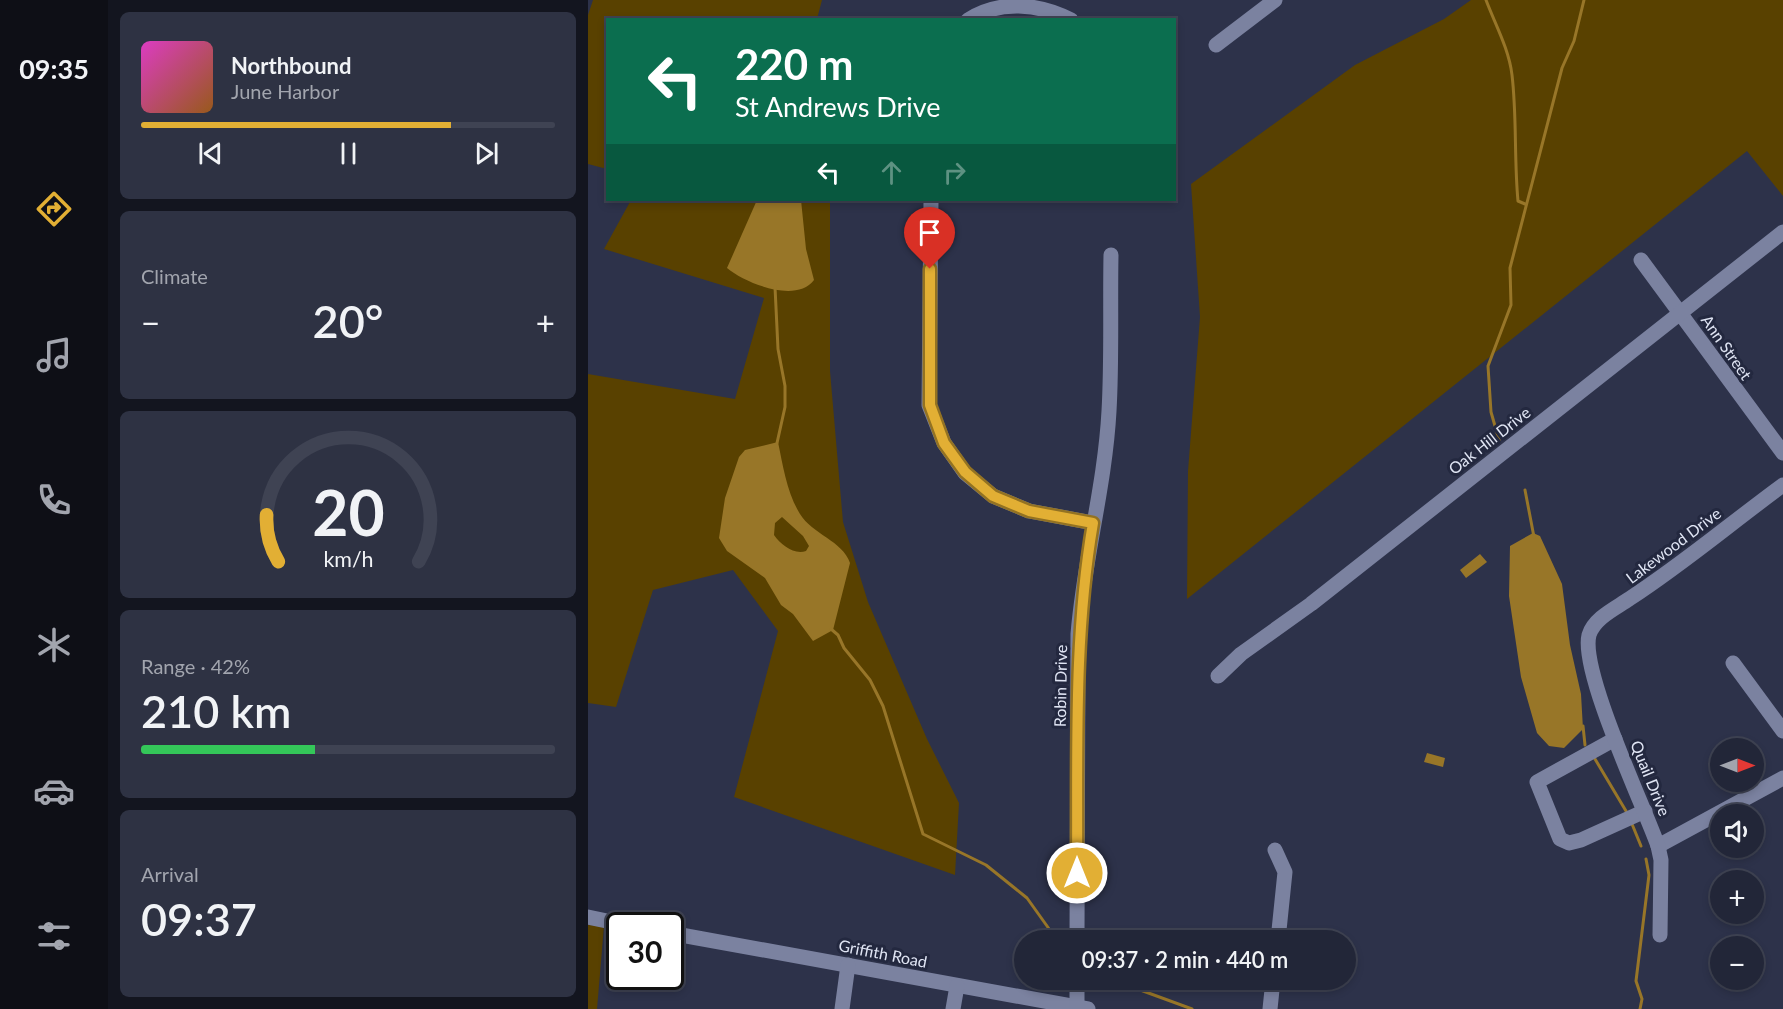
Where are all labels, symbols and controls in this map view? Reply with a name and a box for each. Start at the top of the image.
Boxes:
text: 220 m [735,39,853,89]
icon: left [636,42,714,120]
text: 09:35 [19,52,89,85]
text: Northbound [231,52,351,79]
text: June Harbor [231,79,339,103]
text: St Andrews Drive [735,90,941,123]
icon: previous [194,137,227,170]
icon: pause [332,137,365,170]
icon: next [470,137,503,170]
icon: left [812,156,845,189]
icon: ahead [875,156,908,189]
icon: right [938,156,971,189]
icon: directions [33,188,75,230]
pin [904,207,955,269]
icon: arrive [913,216,946,249]
text: Climate [141,264,208,288]
text: 20° [313,294,383,348]
text: − [141,302,160,342]
text: + [536,302,555,342]
street label: Ann Street [1698,311,1756,383]
icon: music [33,334,75,376]
street label: Oak Hill Drive [1444,402,1534,478]
text: 20 [312,474,384,549]
icon: phone [33,479,75,521]
street label: Lakewood Drive [1622,503,1724,587]
text: km/h [323,546,373,572]
icon: climate [33,624,75,666]
street label: Robin Drive [1050,645,1070,727]
text: Range · 42% [141,654,250,678]
text: 210 km [141,684,291,738]
street label: Quail Drive [1627,738,1675,818]
north arrow [1710,738,1764,792]
map controls [1710,738,1764,990]
icon: car [33,770,75,812]
button: sound [1710,804,1764,858]
position arrow [1045,841,1109,905]
text: Arrival [141,862,199,886]
button: + [1710,870,1764,924]
text: 09:37 [141,892,257,946]
speed limit sign: 30 [606,912,684,990]
icon: filters [33,915,75,957]
street label: Griffith Road [837,935,929,971]
button: − [1710,936,1764,990]
text: 09:37 · 2 min · 440 m [1082,946,1288,973]

